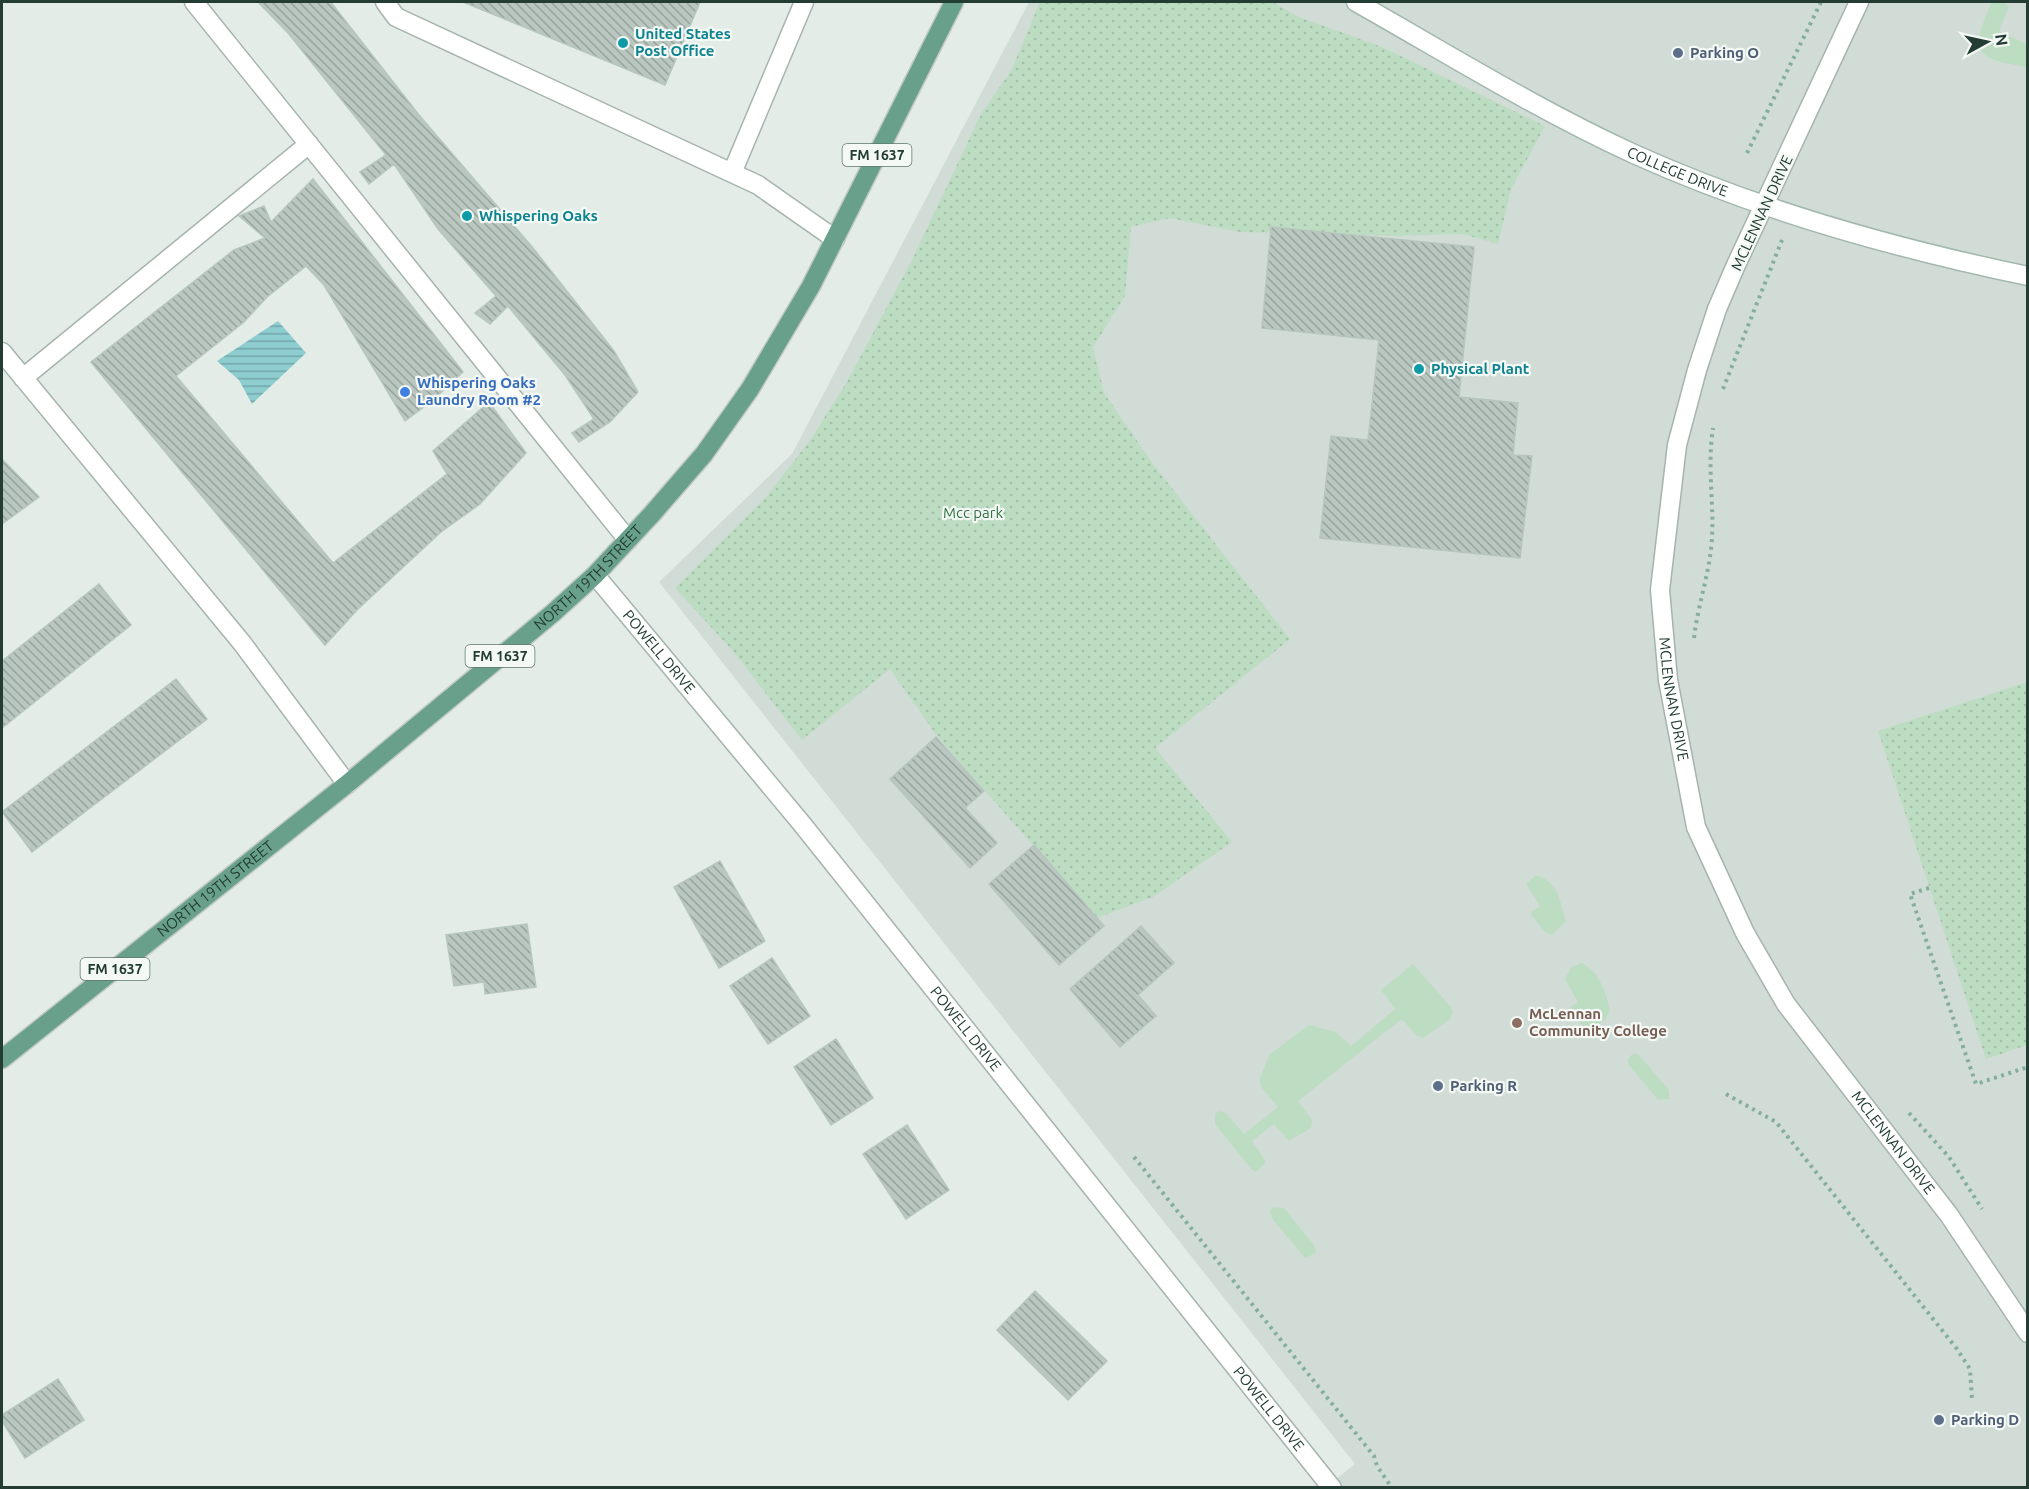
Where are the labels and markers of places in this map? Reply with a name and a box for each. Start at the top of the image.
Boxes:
place label: United States Post Office [635,25,731,59]
marker: United States Post Office [616,36,630,50]
place label: Parking O [1690,44,1759,61]
marker: Parking O [1671,46,1685,60]
place label: Whispering Oaks [479,207,598,224]
marker: Whispering Oaks [460,209,474,223]
place label: Physical Plant [1431,360,1530,377]
marker: Physical Plant [1412,362,1426,376]
place label: Whispering Oaks Laundry Room #2 [417,374,541,408]
marker: Whispering Oaks Laundry Room #2 [398,385,412,399]
place label: McLennan Community College [1529,1005,1667,1039]
marker: McLennan Community College [1510,1016,1524,1030]
place label: Parking R [1450,1077,1517,1094]
marker: Parking R [1431,1079,1445,1093]
place label: Parking D [1951,1411,2019,1428]
marker: Parking D [1932,1413,1946,1427]

